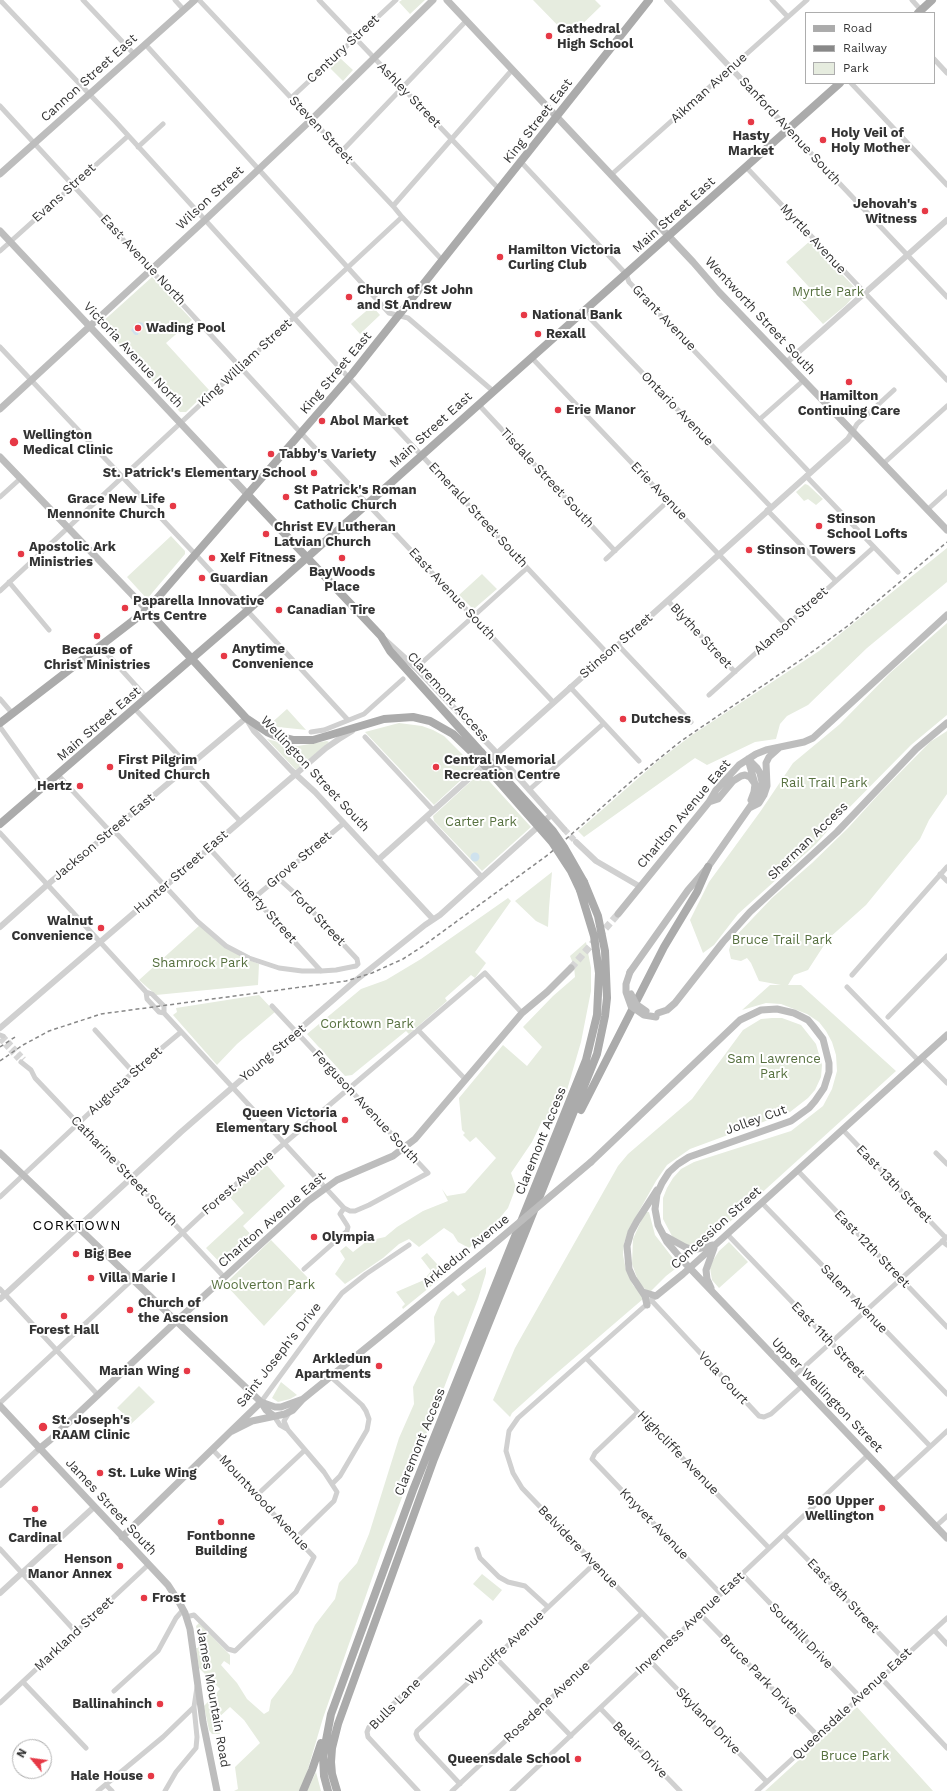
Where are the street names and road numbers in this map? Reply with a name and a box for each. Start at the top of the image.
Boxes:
street label: Century Street [304,11,382,87]
street label: Cannon Street East [38,31,140,125]
street label: Aikman Avenue [668,50,750,126]
street label: Ashley Street [374,59,444,131]
street label: Sanford Avenue South [736,74,844,188]
street label: King Street East [500,76,576,166]
street label: Steven Street [286,93,356,167]
street label: Evans Street [29,160,99,226]
street label: Wilson Street [173,163,247,233]
street label: Main Street East [629,174,719,256]
street label: Myrtle Avenue [777,201,849,277]
street label: East Avenue North [97,211,189,309]
street label: Wentworth Street South [701,254,819,378]
street label: Grant Avenue [629,282,699,354]
street label: Victoria Avenue North [80,299,186,411]
street label: King William Street [195,316,295,410]
street label: King Street East [297,329,375,417]
street label: Ontario Avenue [638,369,716,449]
street label: Main Street East [386,389,476,471]
street label: Tisdale Street South [497,425,597,531]
street label: Emerald Street South [425,459,531,571]
street label: Erie Avenue [627,459,691,523]
street label: East Avenue South [405,545,499,643]
street label: Alanson Street [751,584,831,658]
street label: Blythe Street [667,600,735,672]
street label: Stinson Street [576,610,656,682]
street label: Claremont Access [404,649,492,745]
street label: Main Street East [54,683,144,765]
street label: Wellington Street South [257,713,373,835]
street label: Charlton Avenue East [634,756,734,872]
street label: Jackson Street East [50,790,158,884]
street label: Sherman Access [765,799,851,883]
street label: Hunter Street East [131,827,231,917]
street label: Grove Street [263,828,335,892]
street label: Liberty Street [230,871,300,947]
street label: Ford Street [287,887,349,949]
street label: Young Street [237,1021,309,1085]
street label: Augusta Street [85,1044,165,1118]
street label: Ferguson Avenue South [309,1047,423,1167]
street label: Claremont Access [512,1085,570,1197]
street label: Jolley Cut [723,1102,789,1138]
street label: Catharine Street South [67,1113,181,1229]
street label: East 13th Street [853,1142,935,1226]
street label: Forest Avenue [199,1147,277,1219]
street label: Charlton Avenue East [215,1169,329,1271]
street label: Concession Street [668,1183,764,1273]
street label: East 12th Street [831,1207,913,1291]
street label: Arkledun Avenue [419,1211,513,1291]
street label: Salem Avenue [817,1261,891,1337]
street label: East 11th Street [788,1299,868,1381]
street label: Saint Joseph's Drive [233,1300,325,1410]
street label: Upper Wellington Street [768,1334,886,1456]
street label: Vola Court [695,1348,751,1408]
street label: Claremont Access [391,1386,449,1498]
street label: Highcliffe Avenue [634,1408,722,1498]
street label: Mountwood Avenue [216,1452,312,1554]
street label: James Street South [62,1455,160,1559]
street label: Knyvet Avenue [616,1485,692,1563]
street label: Belvidere Avenue [535,1503,621,1591]
street label: East 8th Street [804,1556,882,1636]
street label: Inverness Avenue East [632,1568,748,1678]
street label: Markland Street [31,1593,117,1675]
street label: Southill Drive [766,1600,836,1672]
street label: Wycliffe Avenue [462,1608,548,1688]
street label: James Mountain Road [193,1627,233,1769]
street label: Bruce Park Drive [717,1632,801,1718]
street label: Queensdale Avenue East [789,1645,915,1763]
street label: Rosedene Avenue [501,1658,593,1746]
street label: Bulls Lane [366,1675,424,1733]
street label: Skyland Drive [672,1684,744,1758]
street label: Belair Drive [609,1718,671,1782]

